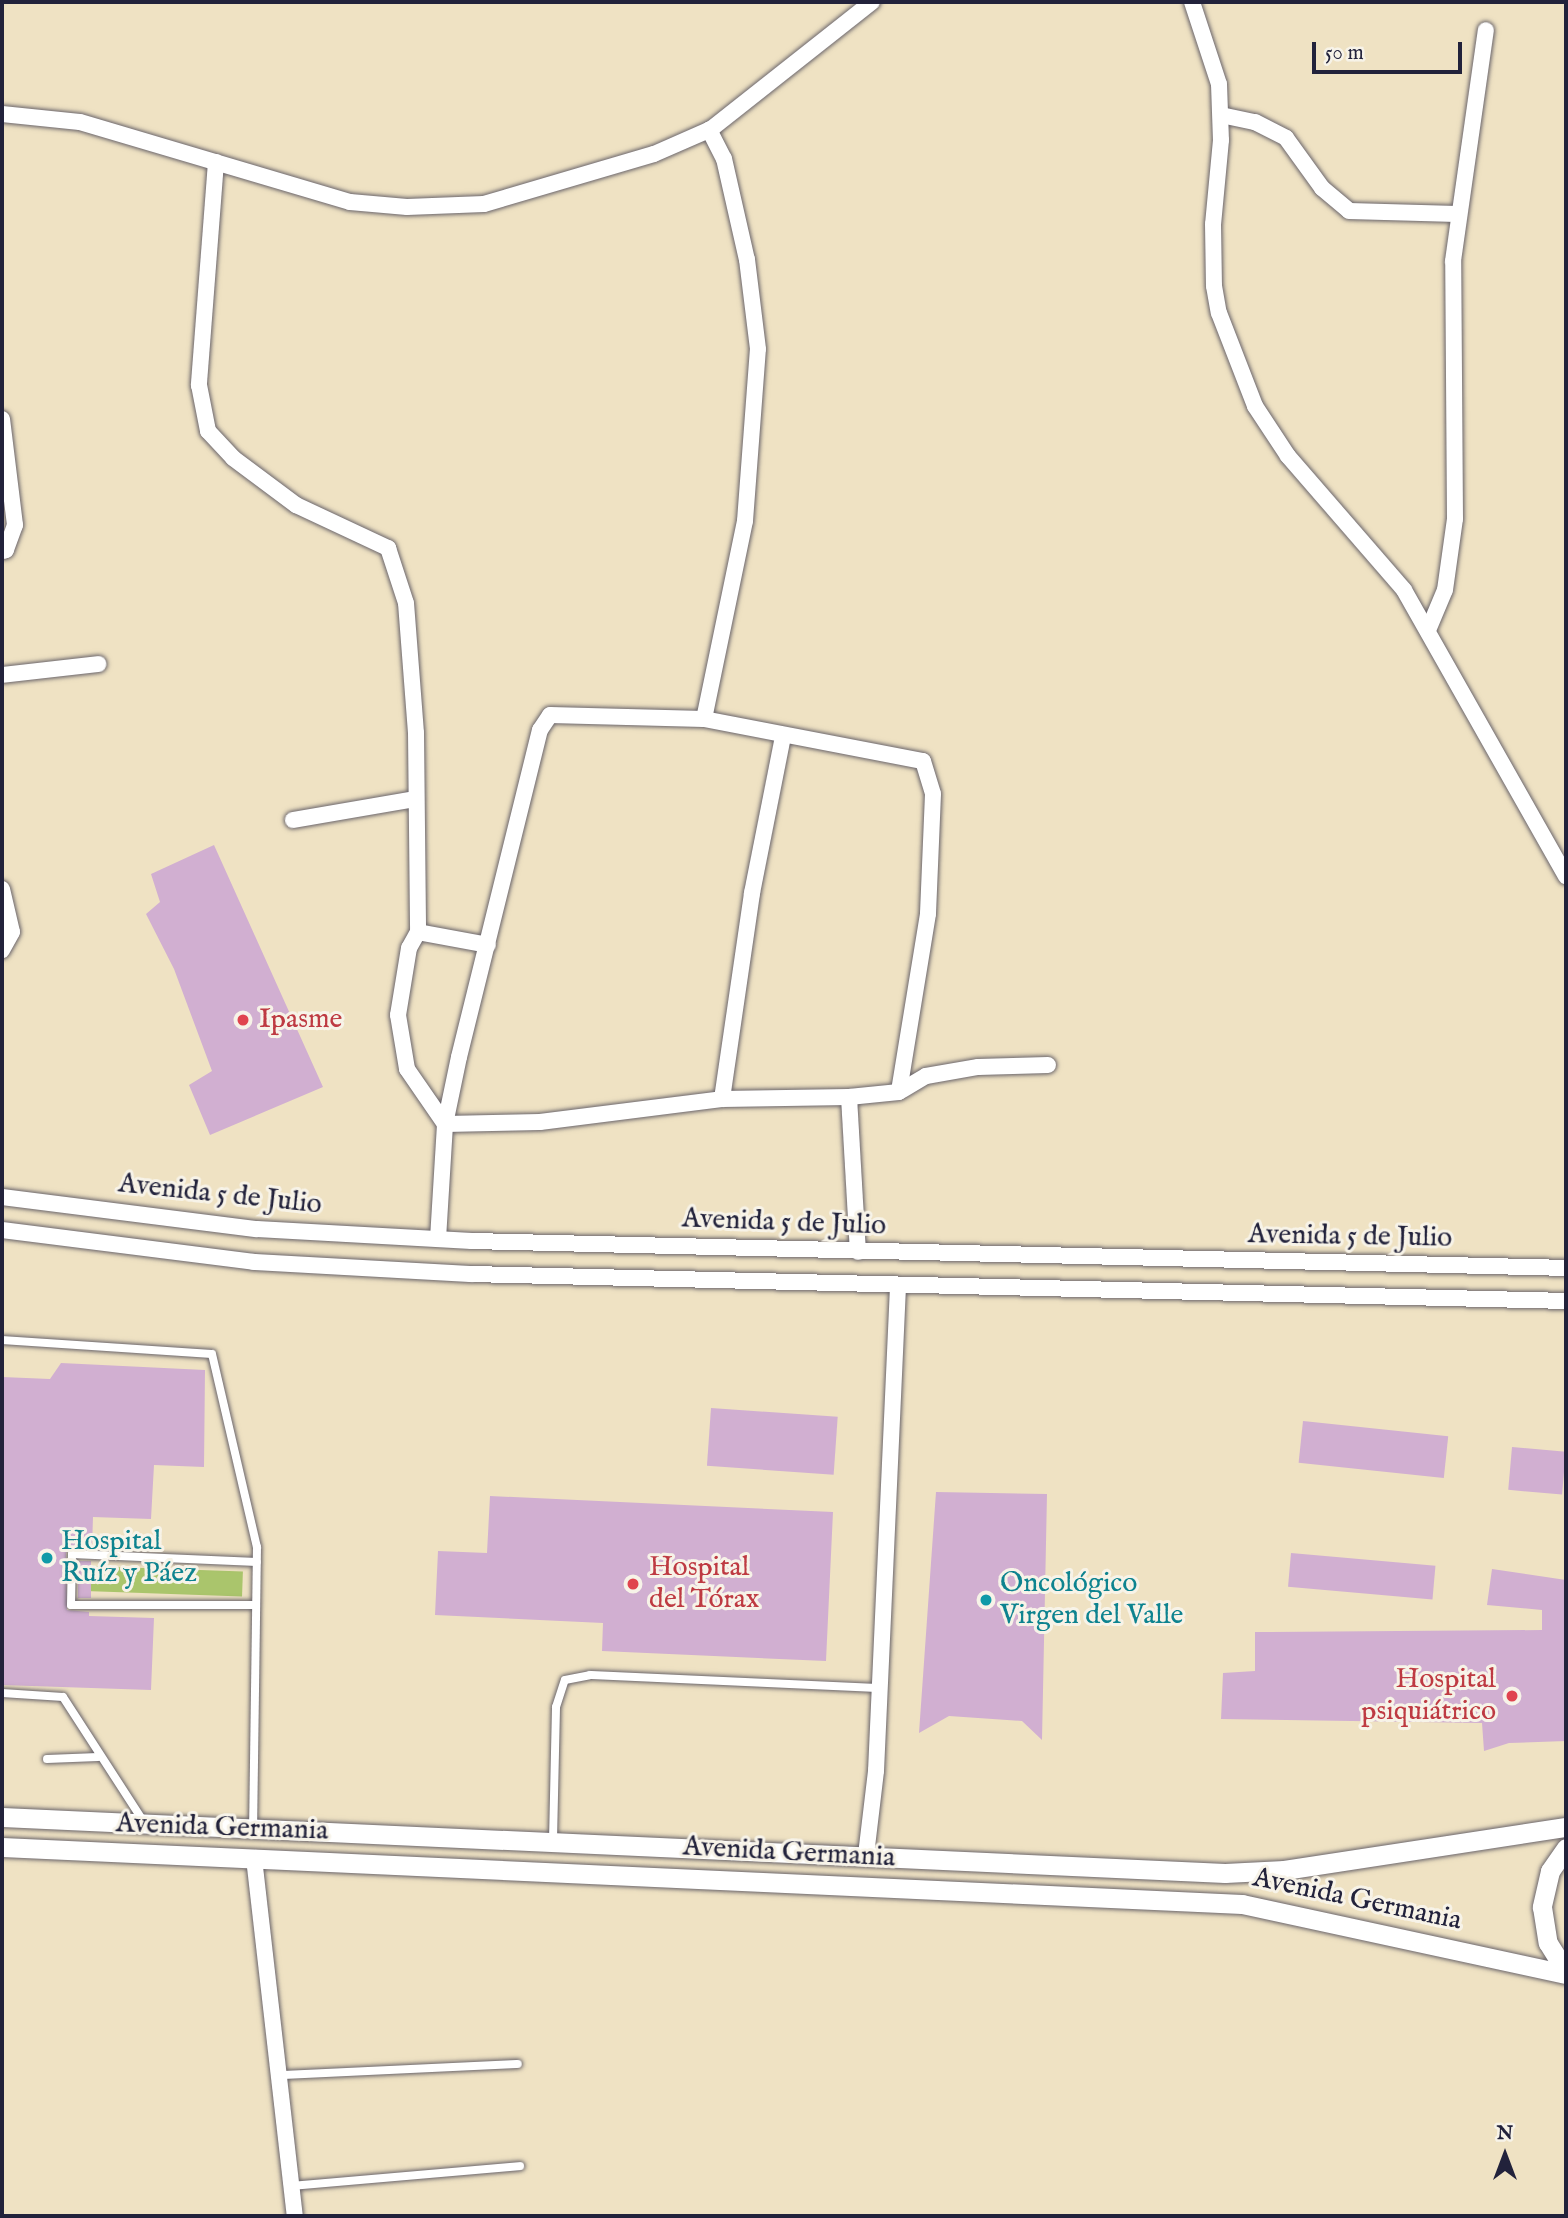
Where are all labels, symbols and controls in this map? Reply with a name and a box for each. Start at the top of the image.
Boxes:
scale bar [1316,28,1466,72]
text: 50 m [1325,40,1364,67]
place label: Ipasme [259,1003,342,1037]
marker: Ipasme [233,1010,253,1030]
street label: Avenida 5 de Julio [117,1168,323,1222]
street label: Avenida 5 de Julio [681,1203,887,1243]
street label: Avenida 5 de Julio [1248,1218,1452,1256]
place label: Hospital Ruíz y Páez [61,1525,197,1591]
marker: Hospital Ruíz y Páez [39,1550,55,1566]
place label: Hospital del Tórax [649,1551,759,1617]
place label: Oncológico Virgen del Valle [1000,1567,1183,1633]
marker: Hospital del Tórax [623,1574,643,1594]
marker: Oncológico Virgen del Valle [978,1592,994,1608]
place label: Hospital psiquiátrico [1361,1663,1496,1729]
marker: Hospital psiquiátrico [1502,1686,1522,1706]
street label: Avenida Germania [115,1808,329,1848]
street label: Avenida Germania [682,1831,896,1875]
street label: Avenida Germania [1250,1861,1464,1939]
north arrow [1470,2120,1540,2190]
text: N [1497,2122,1513,2146]

